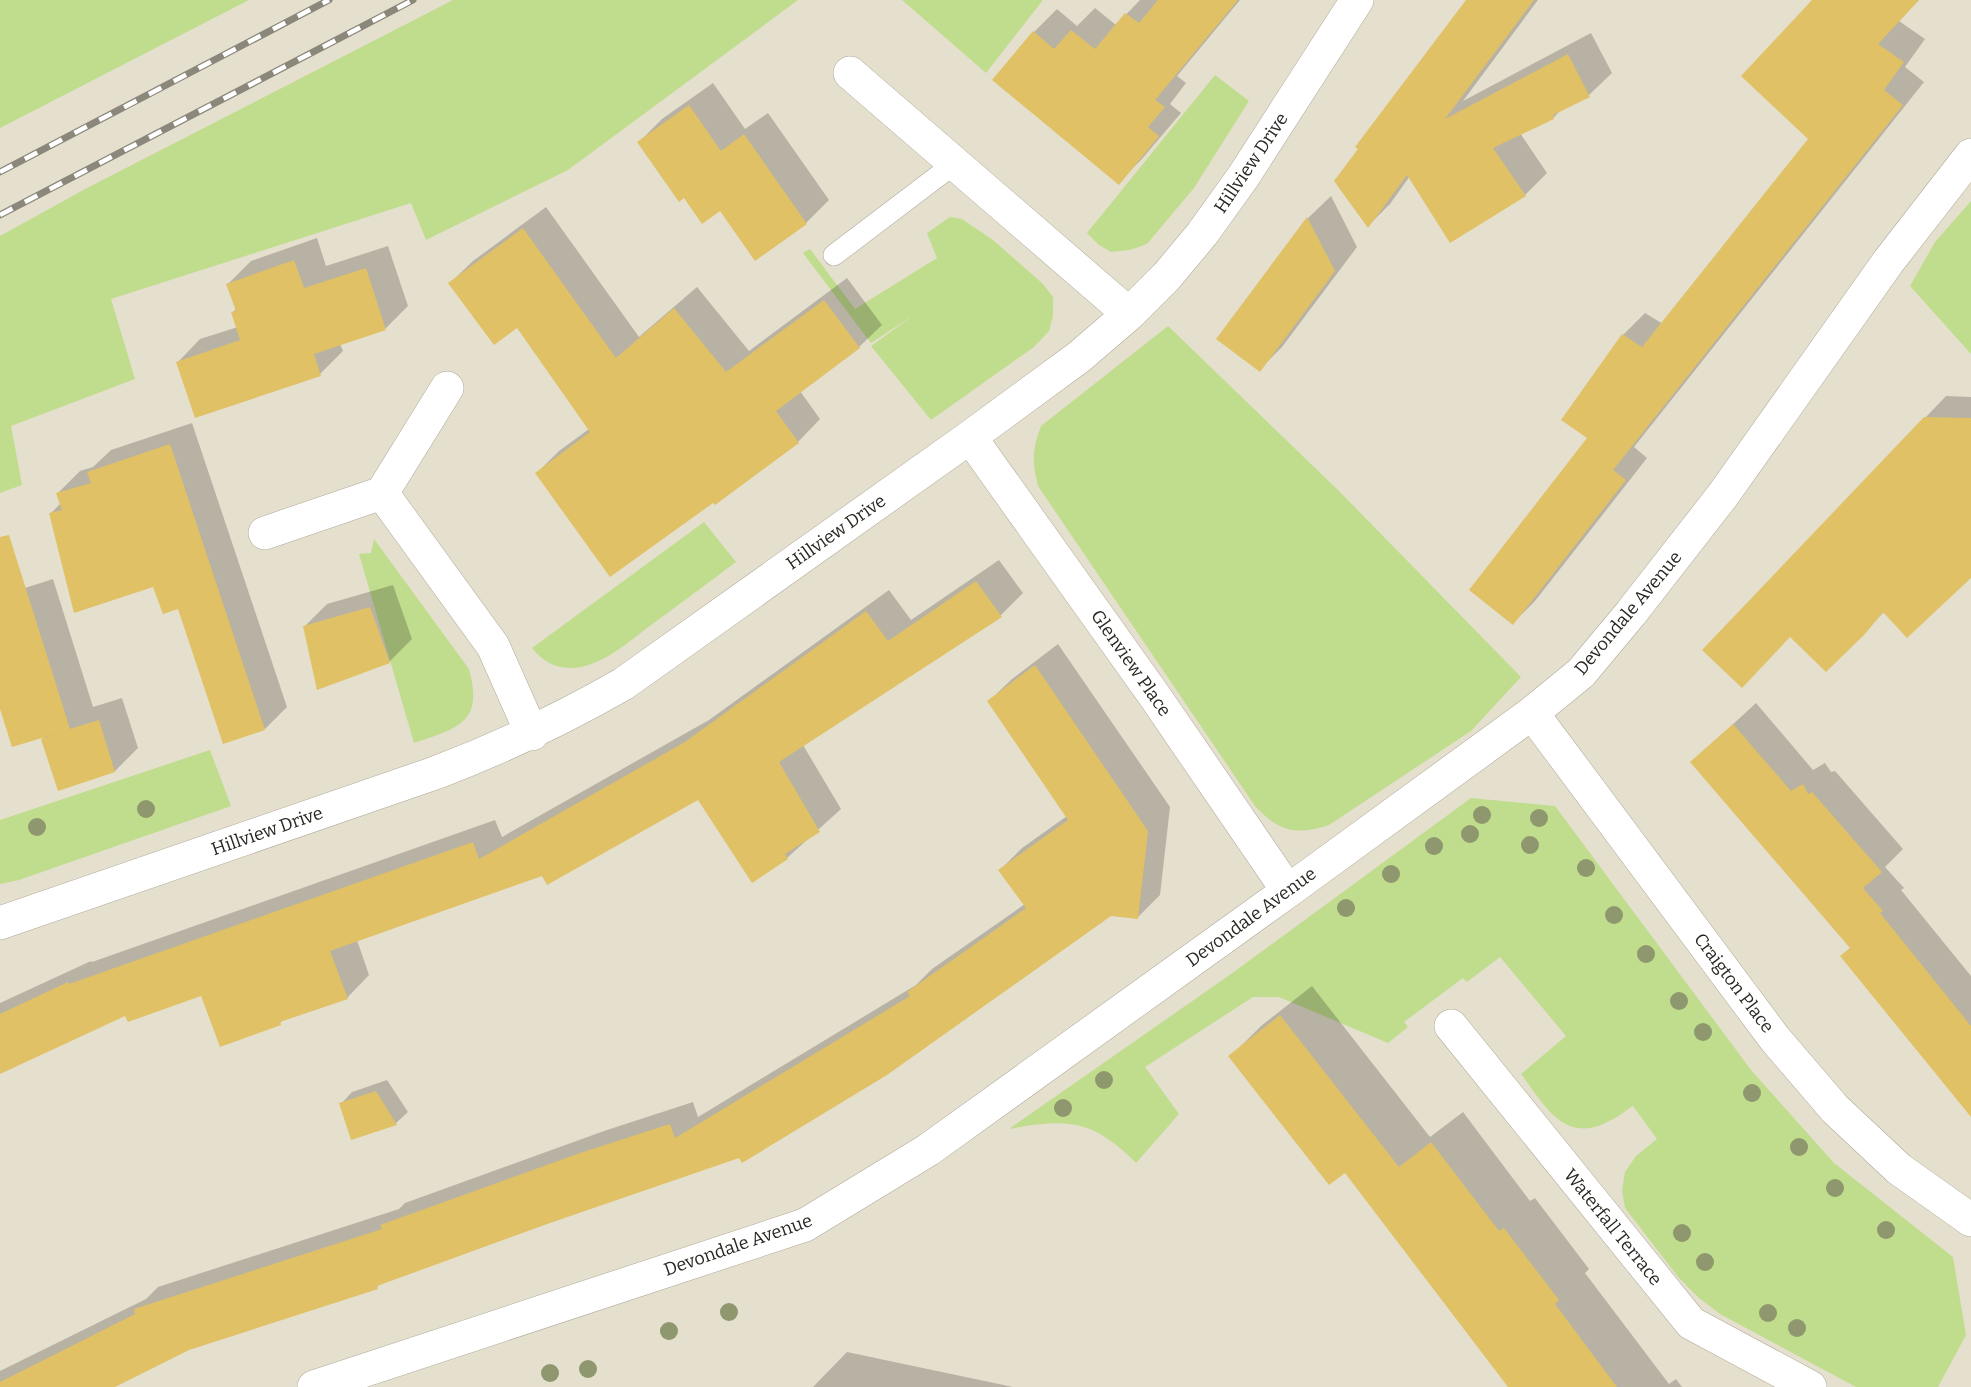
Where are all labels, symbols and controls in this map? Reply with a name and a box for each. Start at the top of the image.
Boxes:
street label: Hillview Drive [1209,109,1293,217]
street label: Hillview Drive [782,490,890,574]
street label: Devondale Avenue [1570,546,1686,680]
street label: Glenview Place [1086,605,1176,721]
street label: Hillview Drive [208,802,326,860]
street label: Devondale Avenue [1182,862,1320,972]
street label: Craigton Place [1689,929,1779,1037]
street label: Waterfall Terrace [1559,1164,1667,1290]
street label: Devondale Avenue [661,1209,815,1281]

